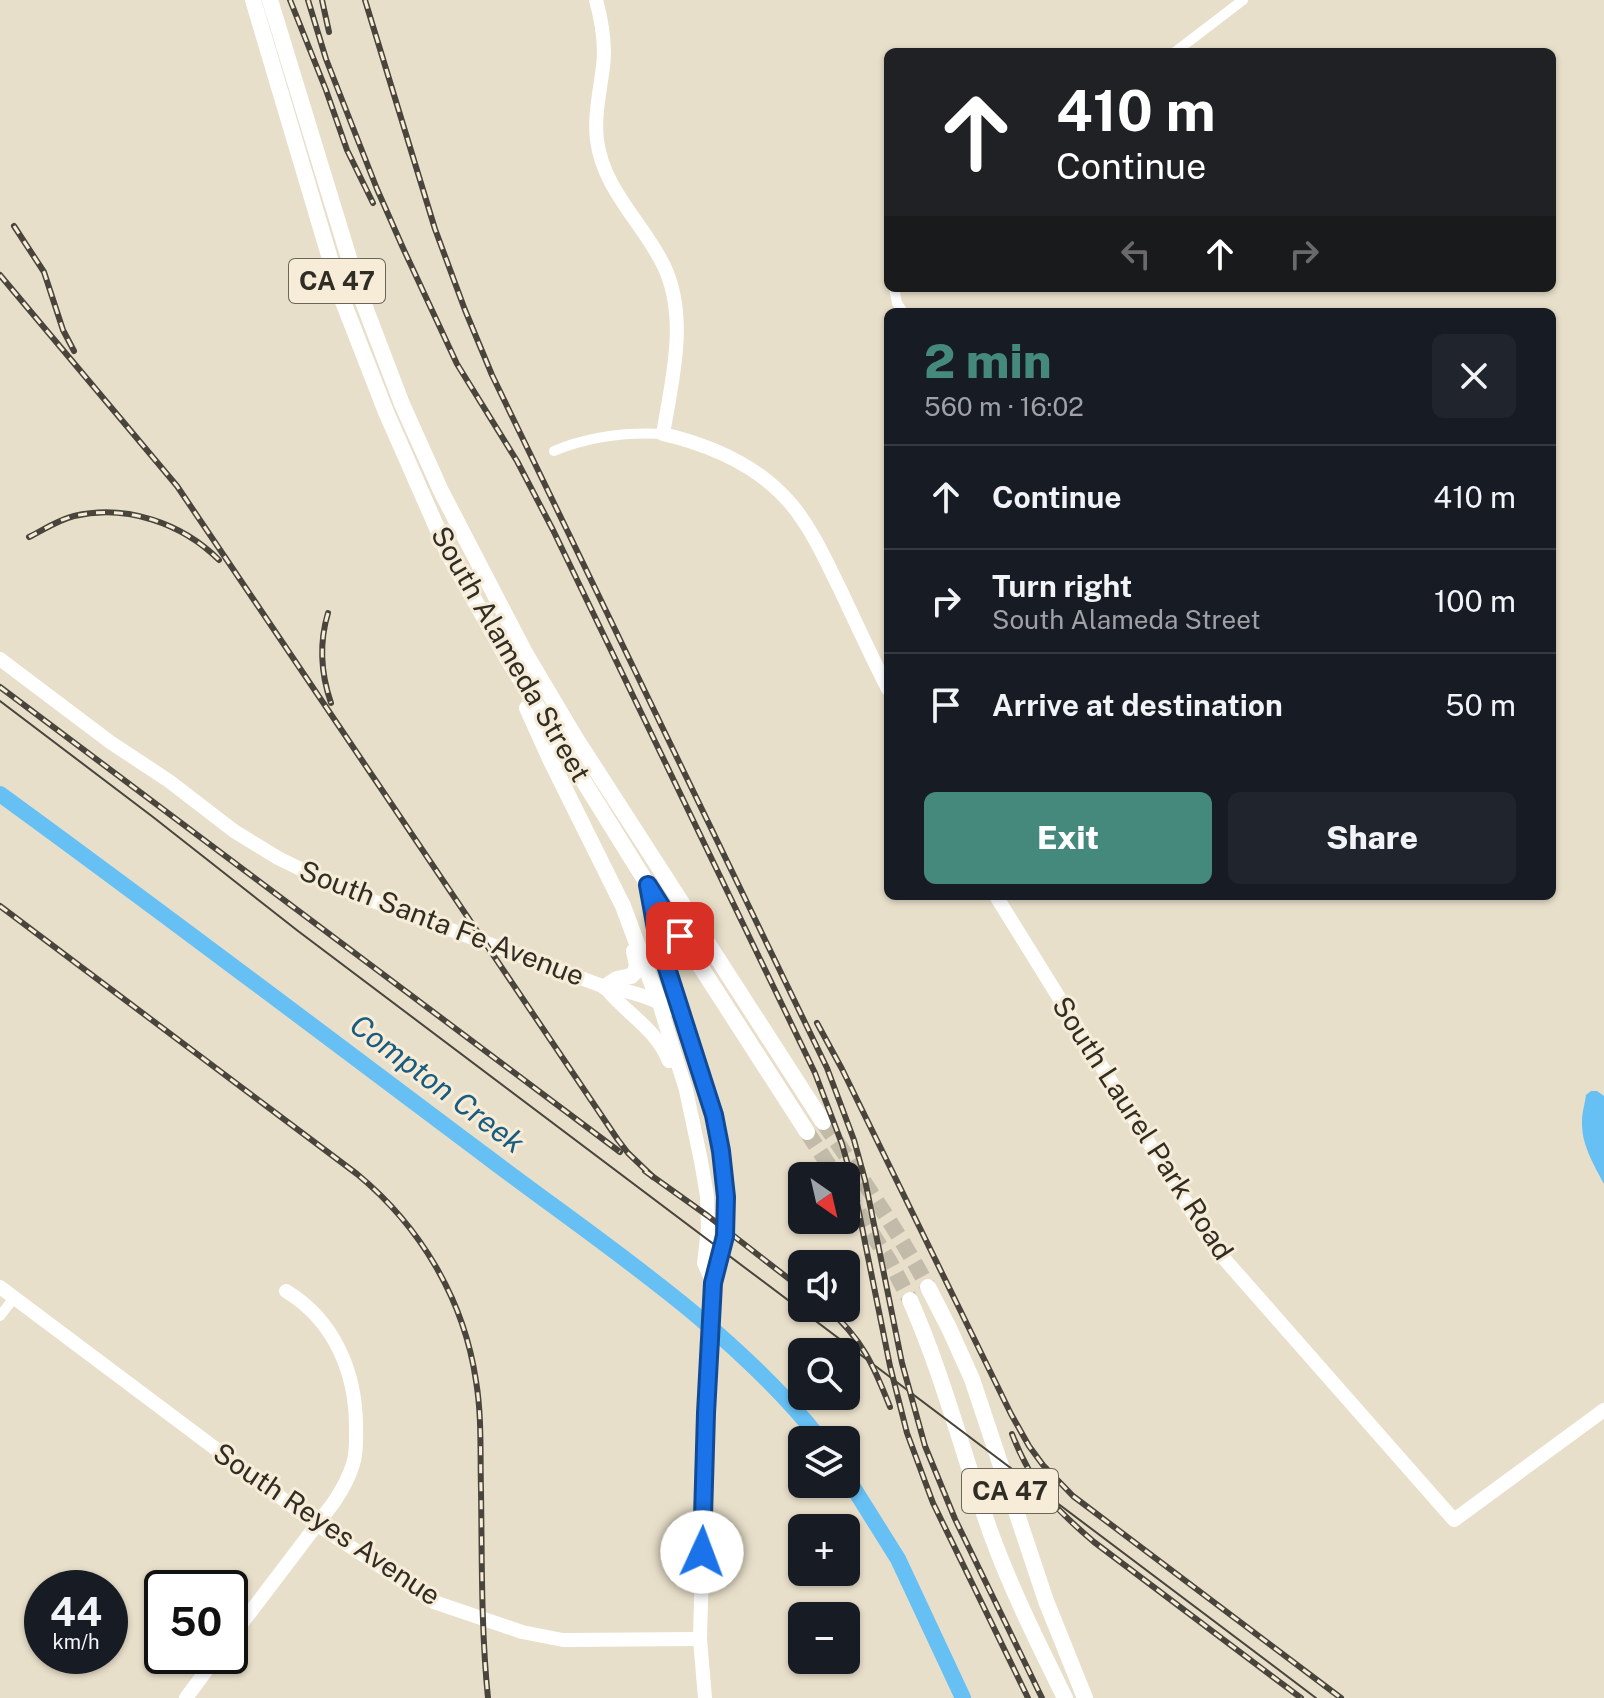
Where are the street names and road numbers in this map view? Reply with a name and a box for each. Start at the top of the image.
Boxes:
road number: CA 47 [289,259,385,303]
street label: South Alameda Street [425,520,598,787]
street label: South Santa Fe Avenue [295,853,589,992]
street label: South Laurel Park Road [1046,990,1241,1265]
street label: South Reyes Avenue [208,1435,447,1612]
road number: CA 47 [962,1469,1058,1513]

